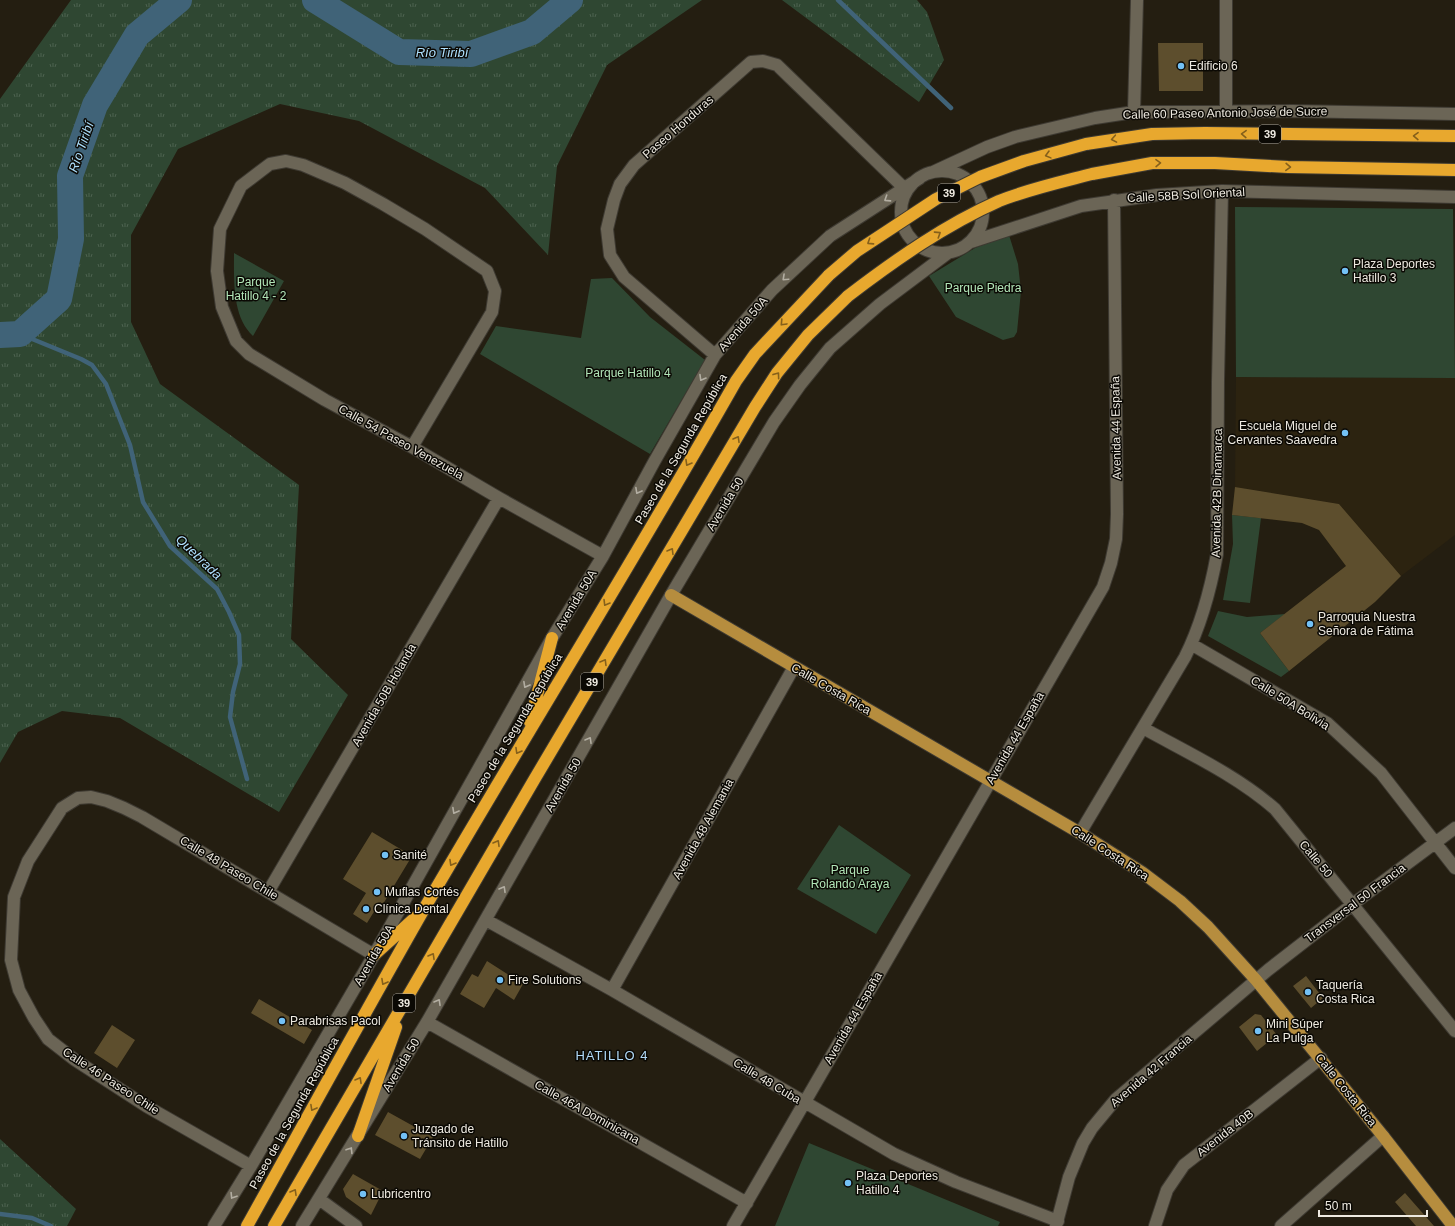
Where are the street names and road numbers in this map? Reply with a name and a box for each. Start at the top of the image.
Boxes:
street label: Paseo Honduras [640,92,716,162]
street label: Calle 60 Paseo Antonio José de Sucre [1122,104,1328,122]
road number: 39 [1259,125,1281,143]
road number: 39 [938,184,960,202]
street label: Calle 58B Sol Oriental [1127,185,1245,205]
street label: Avenida 50A [715,294,771,354]
street label: Paseo de la Segunda República [632,371,730,527]
street label: Avenida 44 España [1108,376,1124,480]
street label: Calle 54 Paseo Venezuela [336,402,466,482]
street label: Avenida 42B Dinamarca [1209,428,1225,558]
street label: Avenida 50 [704,474,747,533]
street label: Avenida 50A [553,567,599,633]
street label: Avenida 50B Holanda [349,641,419,749]
street label: Paseo de la Segunda República [465,651,565,805]
street label: Calle Costa Rica [789,661,873,718]
road number: 39 [581,673,603,691]
street label: Calle 50A Bolivia [1248,673,1332,733]
street label: Avenida 44 España [983,689,1047,786]
street label: Avenida 50 [542,755,584,814]
street label: Avenida 48 Alemania [670,776,737,882]
street label: Calle Costa Rica [1069,823,1152,883]
street label: Calle 48 Paseo Chile [177,833,281,903]
street label: Calle 50 [1296,838,1336,881]
street label: Transversal 50 Francia [1302,860,1408,945]
street label: Avenida 50A [351,922,397,988]
street label: Avenida 44 España [821,969,885,1066]
road number: 39 [393,994,415,1012]
street label: Avenida 42 Francia [1107,1032,1195,1110]
street label: Paseo de la Segunda República [246,1034,342,1191]
street label: Avenida 50 [380,1035,423,1094]
street label: Calle 46 Paseo Chile [60,1045,162,1118]
street label: Calle Costa Rica [1312,1051,1380,1129]
street label: Calle 48 Cuba [731,1055,803,1107]
street label: Calle 46A Dominicana [532,1077,642,1147]
street label: Avenida 40B [1194,1107,1256,1159]

